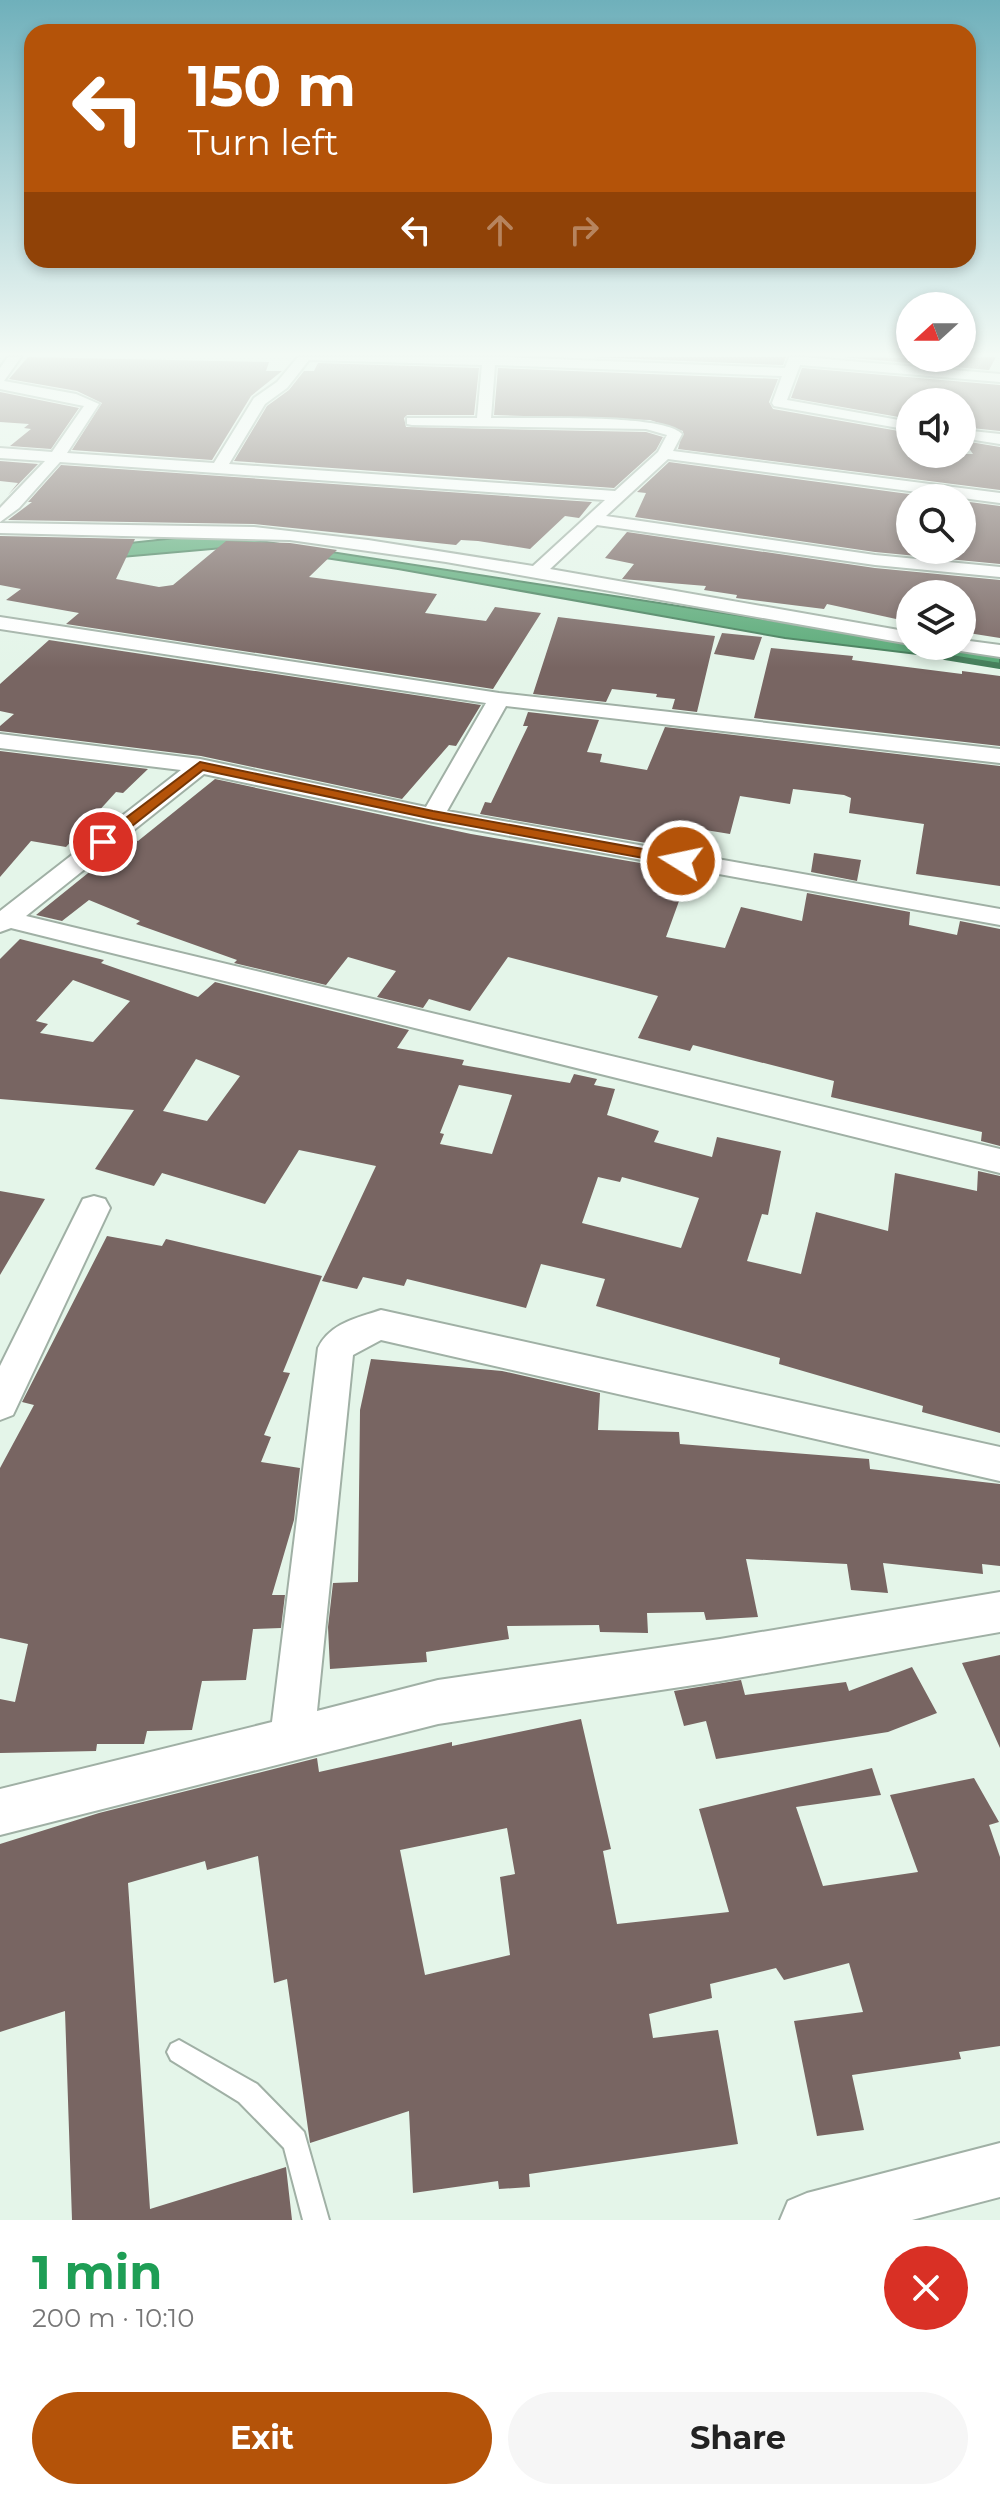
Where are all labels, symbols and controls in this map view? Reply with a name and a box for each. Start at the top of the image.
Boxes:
text: 150 m [188,52,356,120]
icon: left [56,56,160,160]
text: Turn left [188,120,339,164]
icon: left [394,208,438,252]
icon: ahead [478,208,522,252]
icon: right [562,208,606,252]
north arrow [896,292,976,372]
map controls [896,292,976,660]
button: sound [896,388,976,468]
button: search [896,484,976,564]
button: layers [896,580,976,660]
pin [69,808,137,876]
position arrow [639,819,723,903]
icon: arrive [81,820,125,864]
text: 1 min [32,2243,162,2301]
button: close [884,2246,968,2330]
text: 200 m · 10:10 [32,2302,194,2334]
button: Exit [32,2392,492,2484]
button: Share [508,2392,968,2484]

